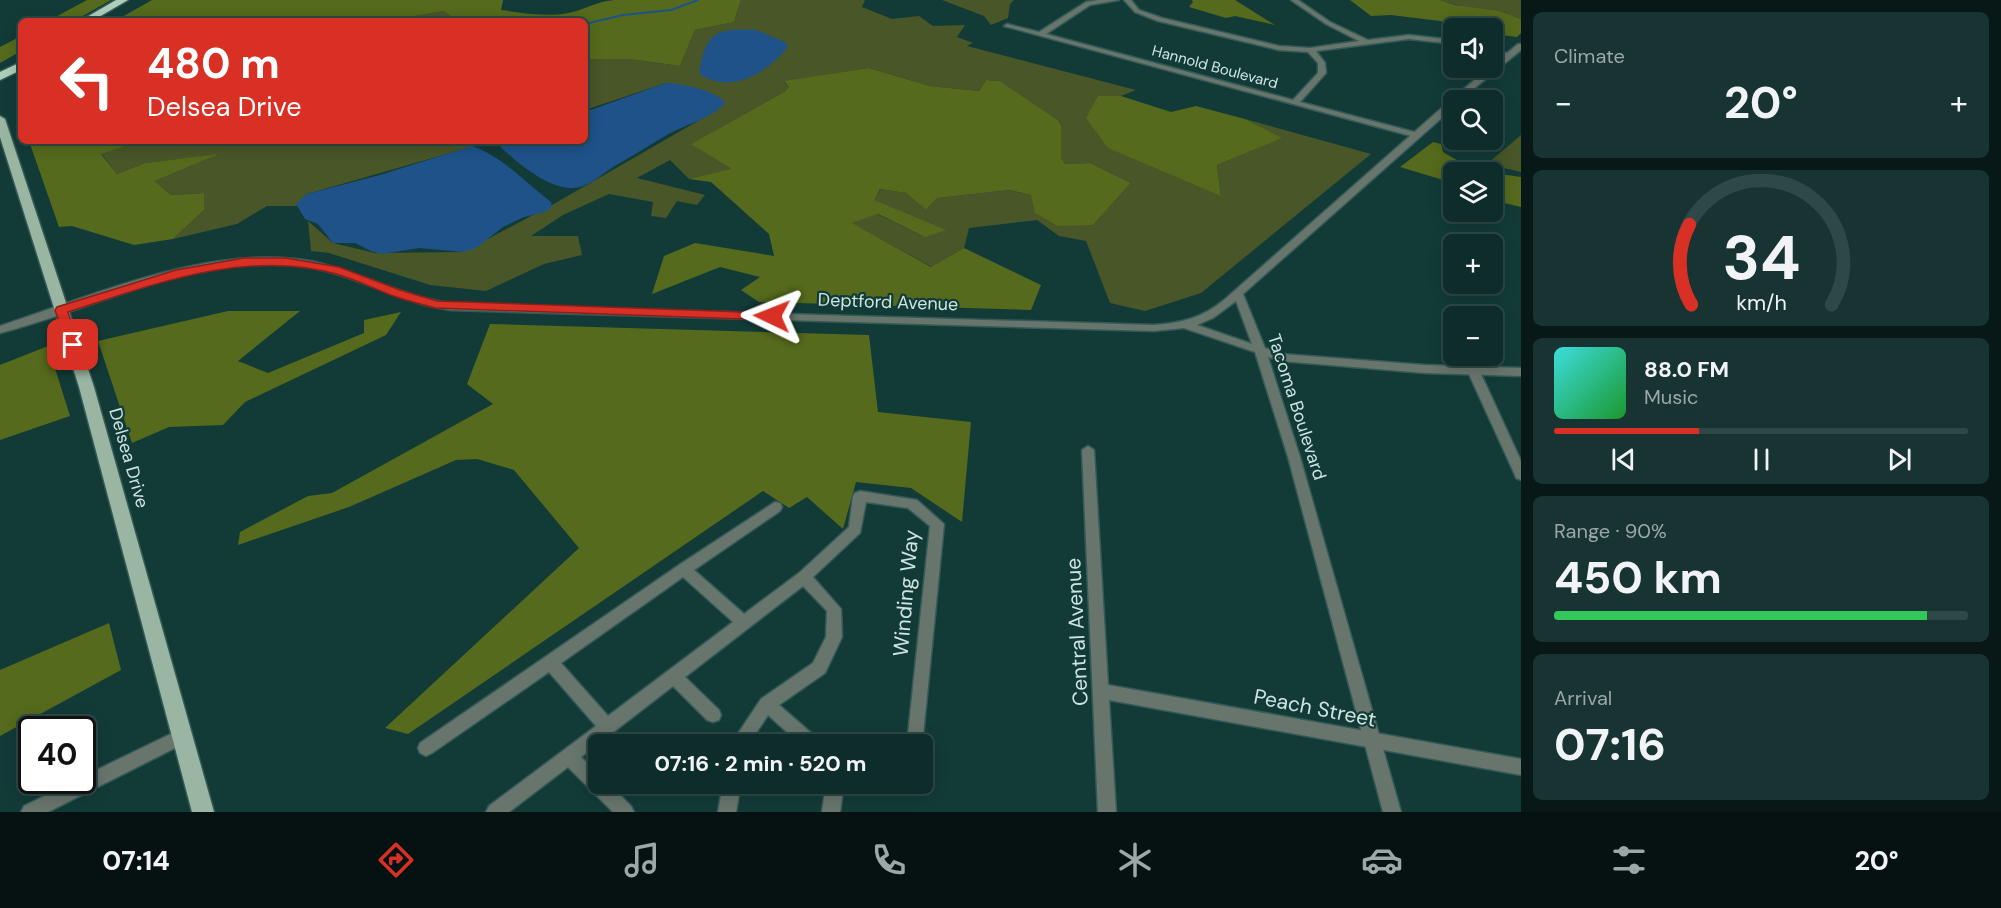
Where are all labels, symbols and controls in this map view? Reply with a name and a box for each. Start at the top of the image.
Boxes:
map controls [1443,18,1503,366]
button: sound [1443,18,1503,78]
text: 480 m [147,36,280,91]
street label: Hannold Boulevard [1150,41,1280,93]
icon: left [48,42,126,120]
text: Climate [1554,43,1625,69]
text: 20° [1724,73,1798,132]
text: − [1554,81,1572,124]
text: + [1950,81,1968,124]
text: Delsea Drive [147,89,302,124]
button: search [1443,90,1503,150]
button: layers [1443,162,1503,222]
text: 34 [1722,217,1800,298]
button: + [1443,234,1503,294]
position arrow [740,284,804,348]
street label: Deptford Avenue [817,288,959,316]
text: km/h [1736,289,1786,317]
button: − [1443,306,1503,366]
pin [47,319,98,370]
icon: arrive [56,328,89,361]
street label: Tacoma Boulevard [1262,331,1332,483]
text: 88.0 FM [1644,355,1729,384]
text: Music [1644,384,1699,410]
street label: Delsea Drive [103,405,155,511]
icon: previous [1607,443,1640,476]
icon: pause [1745,443,1778,476]
icon: next [1883,443,1916,476]
text: Range · 90% [1554,518,1667,544]
street label: Winding Way [887,528,926,658]
text: 450 km [1554,548,1722,607]
street label: Central Avenue [1059,557,1095,707]
street label: Peach Street [1251,682,1379,734]
text: Arrival [1554,685,1612,711]
text: 07:16 [1554,715,1666,774]
speed limit sign: 40 [18,716,96,794]
text: 07:16 · 2 min · 520 m [654,749,867,778]
icon: directions [375,839,417,881]
icon: music [621,839,663,881]
icon: phone [868,839,910,881]
icon: climate [1114,839,1156,881]
icon: car [1361,839,1403,881]
icon: filters [1608,839,1650,881]
text: 07:14 [102,843,170,878]
text: 20° [1854,843,1899,878]

